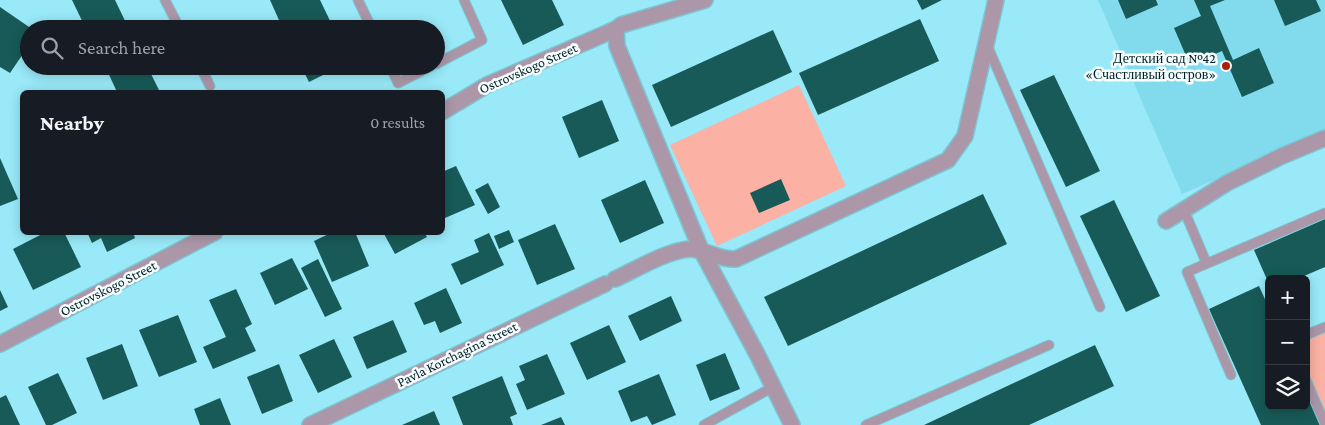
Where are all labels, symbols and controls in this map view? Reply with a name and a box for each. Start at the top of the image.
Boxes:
search box [20,20,445,75]
icon: search [38,34,66,62]
text: Search here [78,37,165,58]
street label: Ostrovskogo Street [477,39,580,97]
place label: Детский сад №42 «Счастливый остров» [1085,50,1216,82]
marker: Детский сад №42 «Счастливый остров» [1220,60,1232,72]
text: Nearby [40,111,104,135]
text: 0 results [370,114,425,131]
street label: Ostrovskogo Street [57,257,159,319]
map controls [1265,275,1310,410]
button: + [1265,275,1310,320]
street label: Pavla Korchagina Street [394,318,520,390]
button: − [1265,320,1310,365]
button: layers [1265,365,1310,410]

